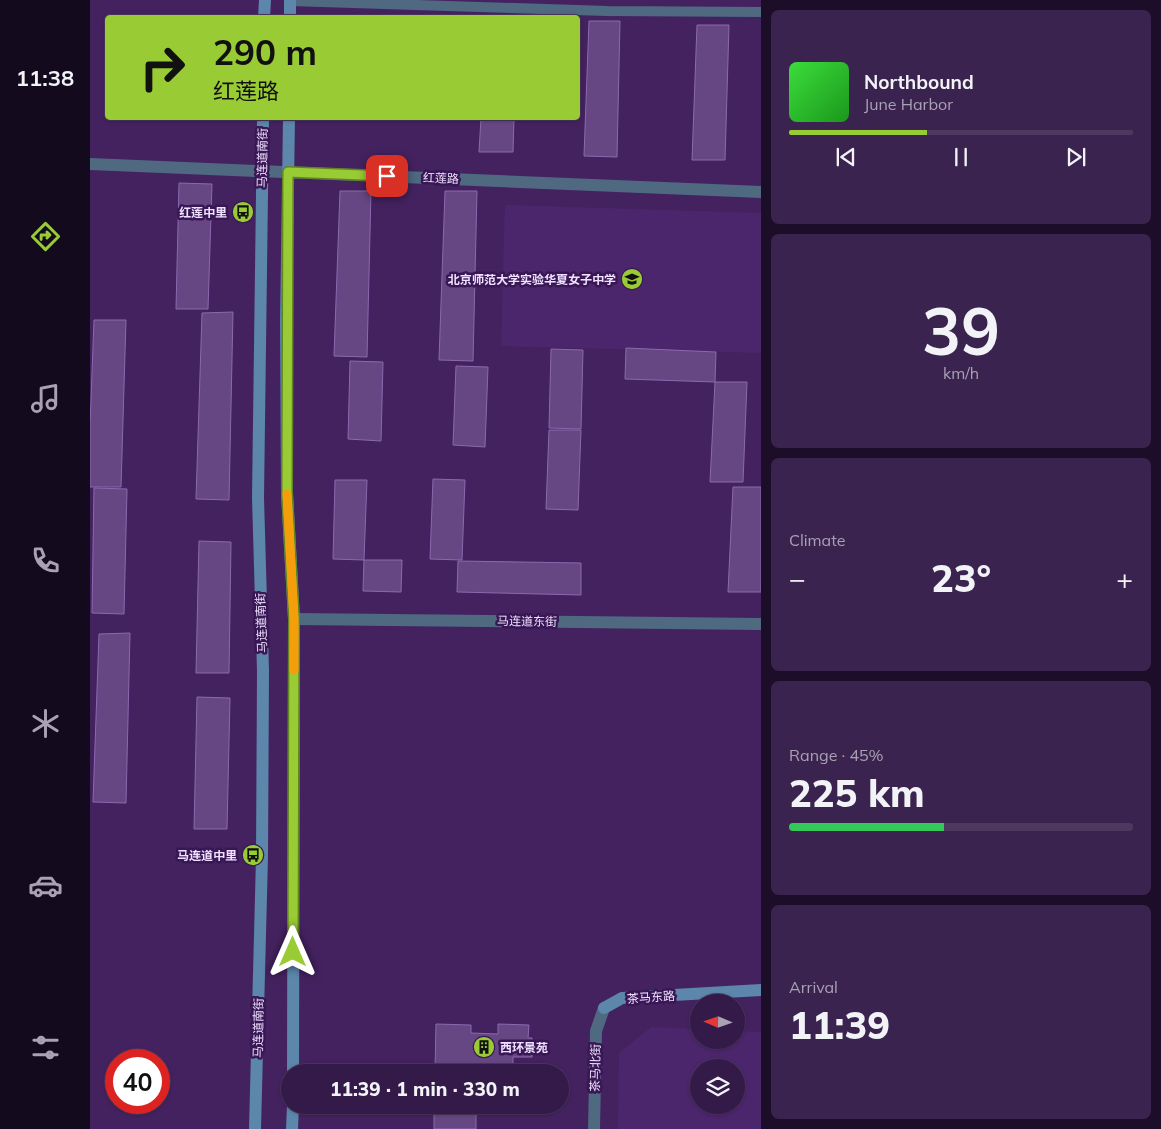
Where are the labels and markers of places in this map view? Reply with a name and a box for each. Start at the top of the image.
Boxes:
pin [366,155,408,197]
bus stop icon: 红莲中里 [231,200,255,224]
place label: 红莲中里 [179,205,227,220]
school or university icon: 北京师范大学实验华夏女子中学 [620,267,644,291]
place label: 北京师范大学实验华夏女子中学 [448,272,616,287]
bus stop icon: 马连道中里 [241,843,265,867]
place label: 马连道中里 [177,848,237,863]
building icon: 西环景苑 [472,1035,496,1059]
place label: 西环景苑 [500,1040,548,1055]

